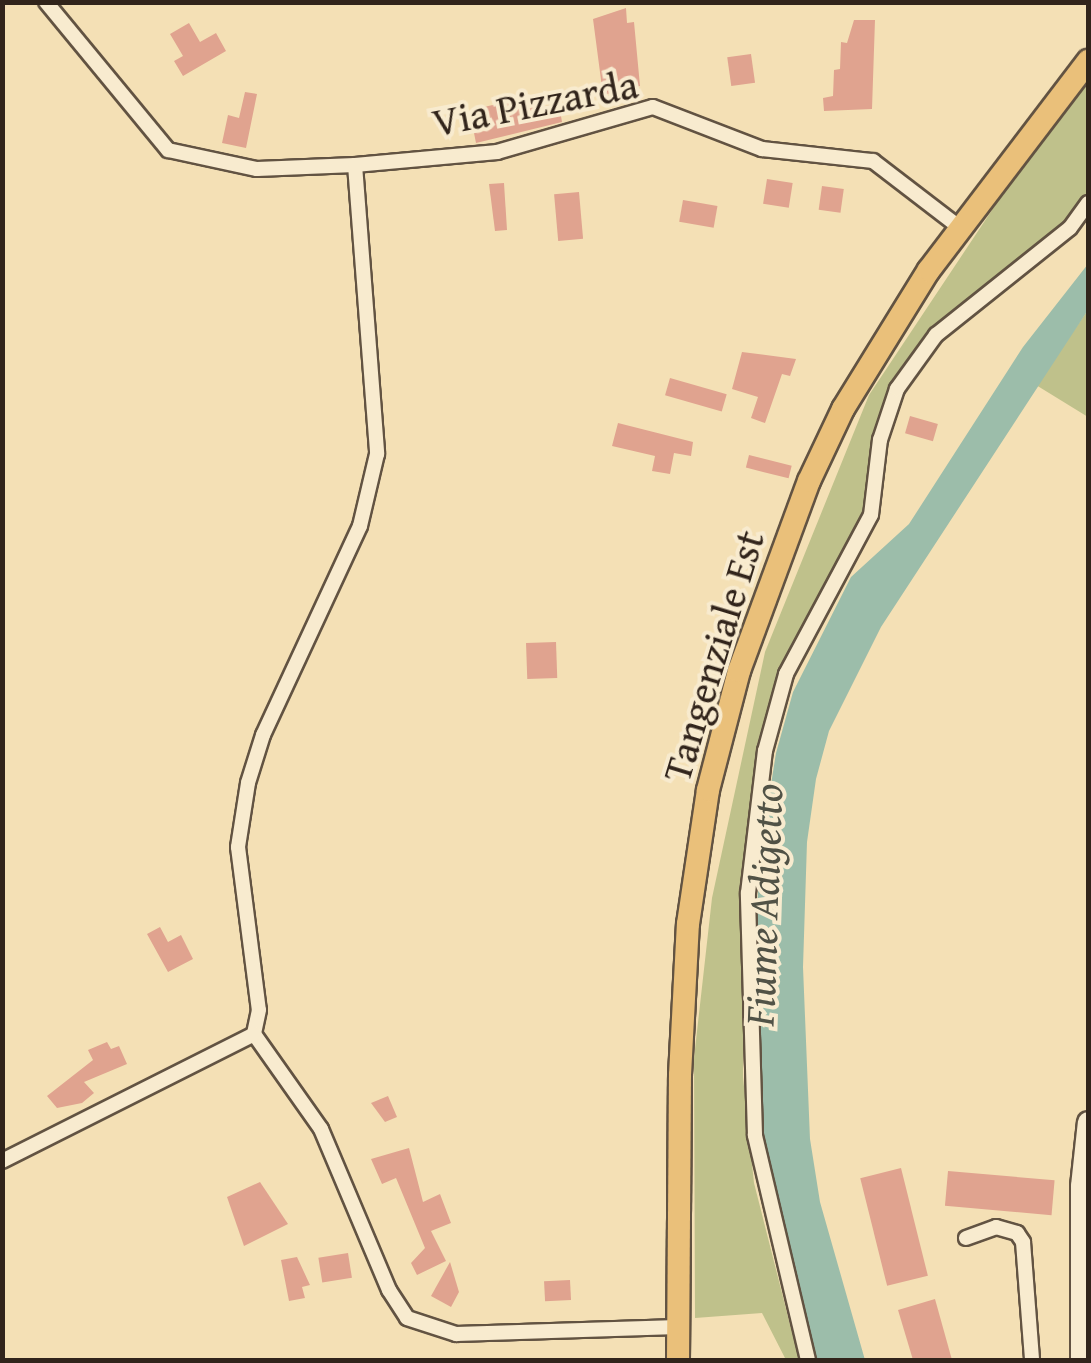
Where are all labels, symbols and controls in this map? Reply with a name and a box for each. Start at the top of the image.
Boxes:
street label: Via Pizzarda [428,60,642,146]
street label: Tangenziale Est [652,525,774,787]
water label: Fiume Adigetto [734,783,792,1027]

